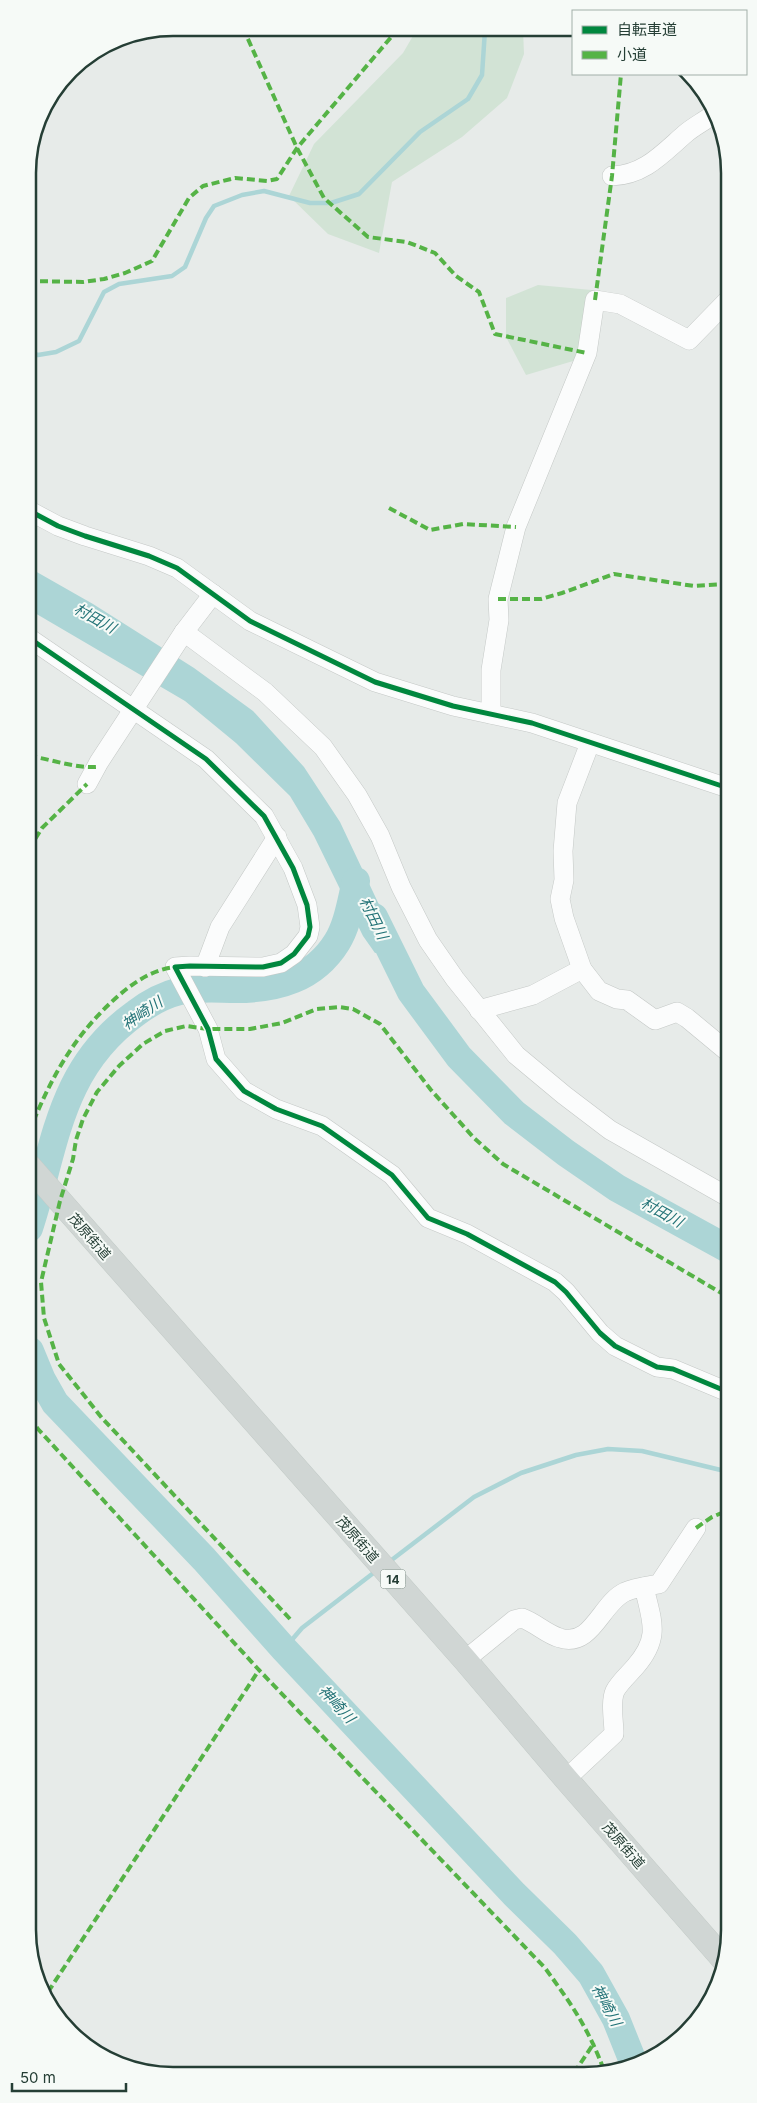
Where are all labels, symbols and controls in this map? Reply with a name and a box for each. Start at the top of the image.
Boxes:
legend [572,10,747,75]
text: 自転車道 [617,20,677,39]
text: 小道 [617,45,647,64]
water label: 村田川 [71,599,121,638]
water label: 村田川 [356,894,393,944]
water label: 神崎川 [118,991,168,1033]
water label: 村田川 [638,1193,688,1232]
street label: 茂原街道 [65,1209,115,1263]
street label: 茂原街道 [333,1512,383,1566]
road number: 14 [380,1570,406,1588]
water label: 神崎川 [315,1681,361,1728]
street label: 茂原街道 [599,1818,649,1872]
water label: 神崎川 [588,1981,627,2031]
scale bar [12,2060,126,2092]
text: 50 m [20,2068,56,2087]

